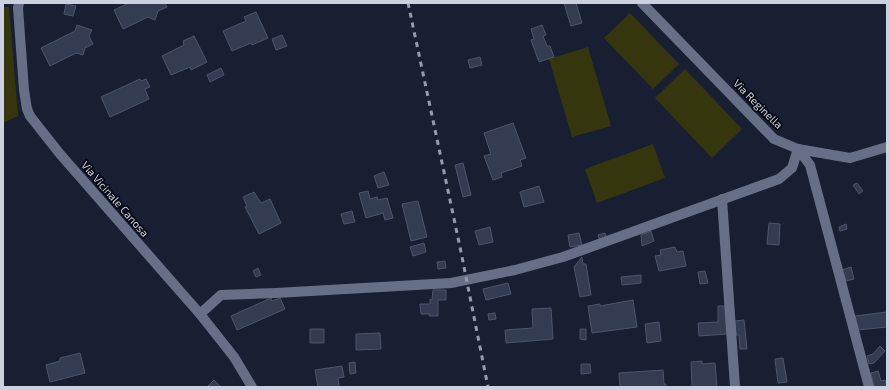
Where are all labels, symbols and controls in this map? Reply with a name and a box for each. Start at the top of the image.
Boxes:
street label: Via Reginella [731,76,786,131]
street label: Via Vicinale Canosa [79,158,152,239]

